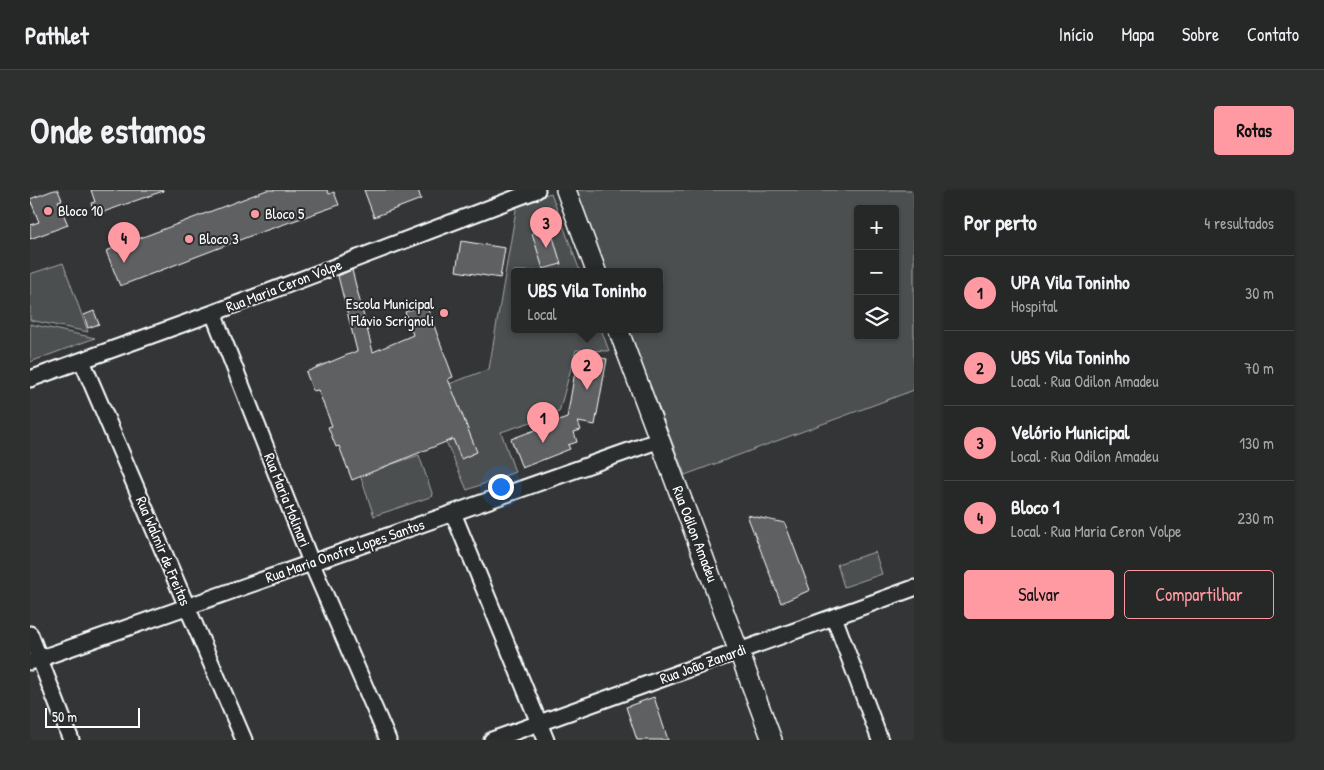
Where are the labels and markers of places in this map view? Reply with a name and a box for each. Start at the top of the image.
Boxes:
place label: Bloco 10 [58,200,103,221]
place label: Bloco 5 [265,203,305,224]
marker: Bloco 10 [42,205,54,217]
pin: 3 [530,207,562,248]
marker: Bloco 5 [249,208,261,220]
pin: 4 [108,222,140,263]
place label: Bloco 3 [199,228,239,249]
marker: Bloco 3 [183,233,195,245]
place label: Escola Municipal Flávio Scrignoli [346,293,434,331]
marker: Escola Municipal Flávio Scrignoli [438,307,450,319]
pin: 2 [571,349,603,390]
pin: 1 [527,402,559,443]

